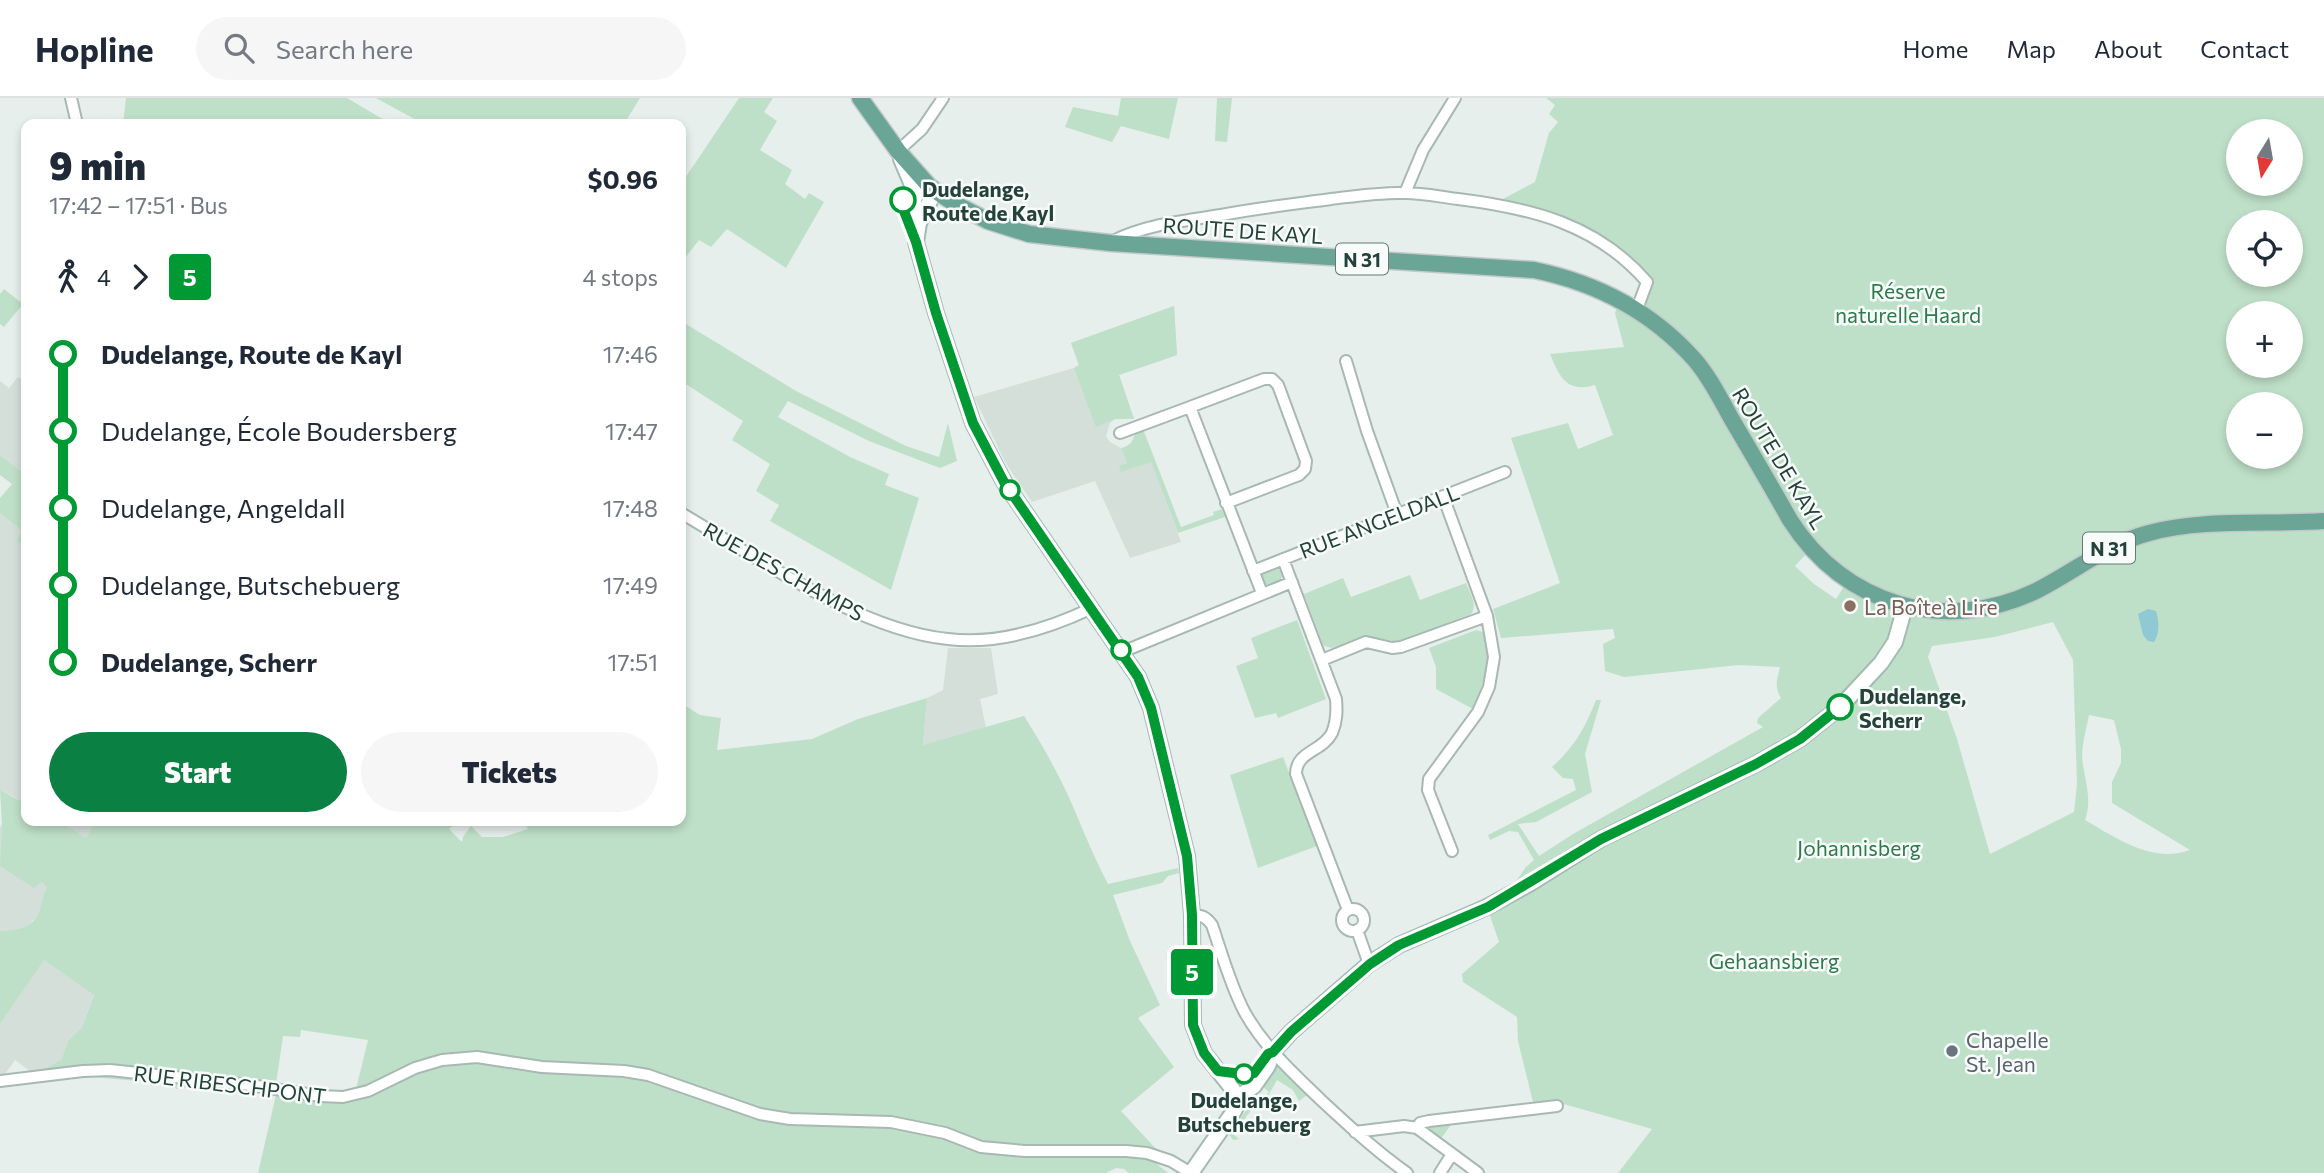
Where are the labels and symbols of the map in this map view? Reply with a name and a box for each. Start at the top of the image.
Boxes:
north arrow [2226,119,2303,196]
place label: Dudelange, Route de Kayl [922,176,1054,225]
marker: Dudelange, Route de Kayl [890,187,916,213]
street label: ROUTE DE KAYL [1162,212,1324,248]
road number: N 31 [1336,244,1388,274]
park label: Réserve naturelle Haard [1835,278,1981,327]
street label: ROUTE DE KAYL [1728,383,1832,533]
street label: RUE ANGELDALL [1296,479,1462,563]
unlabelled marker [1000,480,1020,500]
street label: RUE DES CHAMPS [699,516,869,626]
road number: N 31 [2083,533,2135,564]
place label: La Boîte à Lire [1864,594,1998,619]
marker: La Boîte à Lire [1842,598,1858,614]
unlabelled marker [1111,640,1131,660]
place label: Dudelange, Scherr [1859,683,1966,732]
marker: Dudelange, Scherr [1827,694,1853,720]
park label: Johannisberg [1797,835,1921,860]
park label: Gehaansbierg [1709,948,1839,973]
line badge: 5 [1169,949,1215,995]
place label: Chapelle St. Jean [1966,1027,2049,1076]
marker: Chapelle St. Jean [1944,1043,1960,1059]
street label: RUE RIBESCHPONT [132,1060,328,1108]
marker: Dudelange, Butschebuerg [1234,1064,1254,1084]
place label: Dudelange, Butschebuerg [1177,1087,1311,1136]

